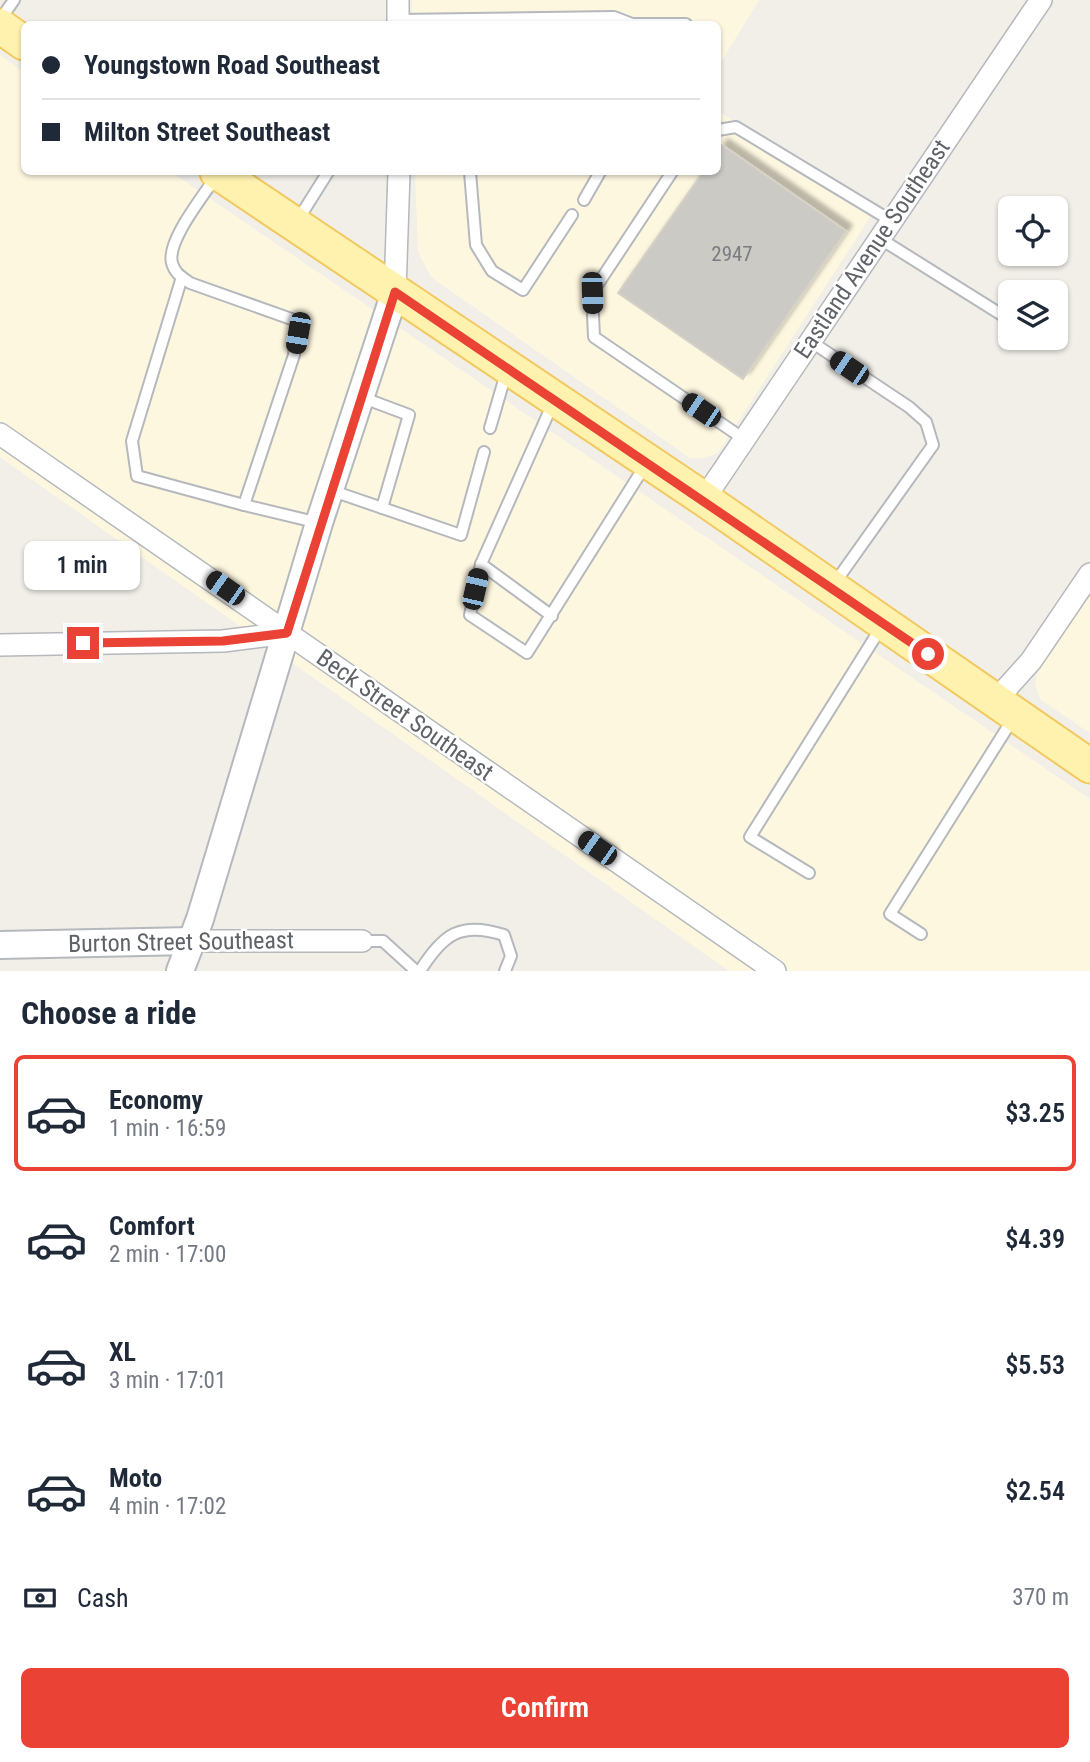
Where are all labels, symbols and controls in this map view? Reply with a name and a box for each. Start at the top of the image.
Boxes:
text: Youngstown Road Southeast [84,50,380,80]
text: Milton Street Southeast [84,117,330,147]
street label: Eastland Avenue Southeast [788,134,956,364]
map controls [998,196,1068,350]
button: locate [998,196,1068,266]
house number: 2947 [711,242,753,266]
car [581,272,604,314]
button: layers [998,280,1068,350]
car [285,310,312,356]
car [826,348,873,388]
car [678,390,725,430]
callout: 1 min [25,542,141,590]
text: 1 min [57,552,107,579]
car [461,566,490,612]
car [202,567,249,609]
route end [67,627,99,659]
route start [912,638,944,670]
street label: Beck Street Southeast [311,644,499,786]
car [574,827,621,869]
street label: Burton Street Southeast [68,926,294,958]
text: Choose a ride [21,994,196,1032]
icon: car [25,1082,88,1145]
text: Economy [109,1085,203,1115]
text: $3.25 [1005,1098,1065,1128]
text: 1 min · 16:59 [109,1115,226,1142]
icon: car [25,1208,88,1271]
text: Comfort [109,1211,195,1241]
text: $4.39 [1005,1224,1065,1254]
text: 2 min · 17:00 [109,1241,226,1268]
icon: car [25,1334,88,1397]
text: XL [109,1337,136,1367]
text: $5.53 [1005,1350,1065,1380]
text: 3 min · 17:01 [109,1367,226,1394]
icon: car [25,1460,88,1523]
text: Moto [109,1463,162,1493]
text: $2.54 [1005,1476,1065,1506]
text: 4 min · 17:02 [109,1493,226,1520]
icon: cash [21,1579,59,1617]
text: Cash [77,1583,129,1613]
text: 370 m [1012,1584,1069,1611]
button: Confirm [21,1668,1069,1748]

